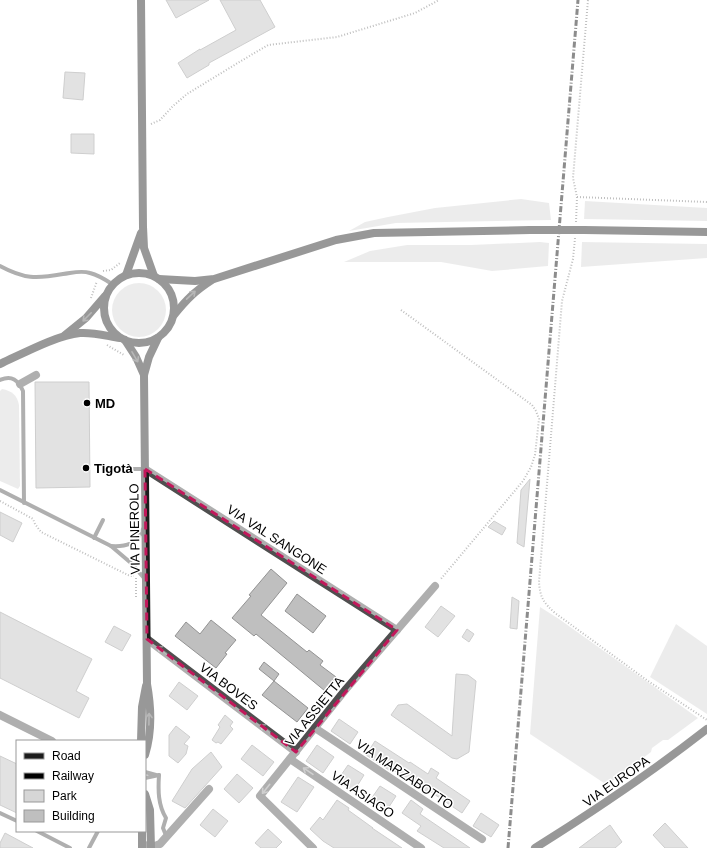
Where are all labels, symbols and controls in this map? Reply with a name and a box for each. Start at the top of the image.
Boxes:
one-way arrow [186,291,196,300]
one-way arrow [82,312,91,322]
one-way arrow [132,351,140,363]
place label: MD [95,396,115,411]
marker: MD [82,398,92,408]
place label: Tigotà [94,461,134,476]
marker: Tigotà [81,463,91,473]
street label: VIA PINEROLO [126,483,143,575]
street label: VIA VAL SANGONE [224,502,330,577]
one-way arrow [156,646,167,654]
street label: VIA BOVES [197,660,261,713]
street label: VIA ASSIETTA [282,673,347,749]
one-way arrow [145,713,153,726]
one-way arrow [260,724,271,732]
street label: VIA MARZABOTTO [353,736,456,812]
legend [16,740,146,832]
text: Road [52,749,81,763]
street label: VIA EUROPA [580,753,653,810]
one-way arrow [303,767,314,775]
street label: VIA ASIAGO [328,768,397,821]
text: Railway [52,769,94,783]
one-way arrow [261,784,270,795]
text: Park [52,789,78,803]
text: Building [52,809,95,823]

